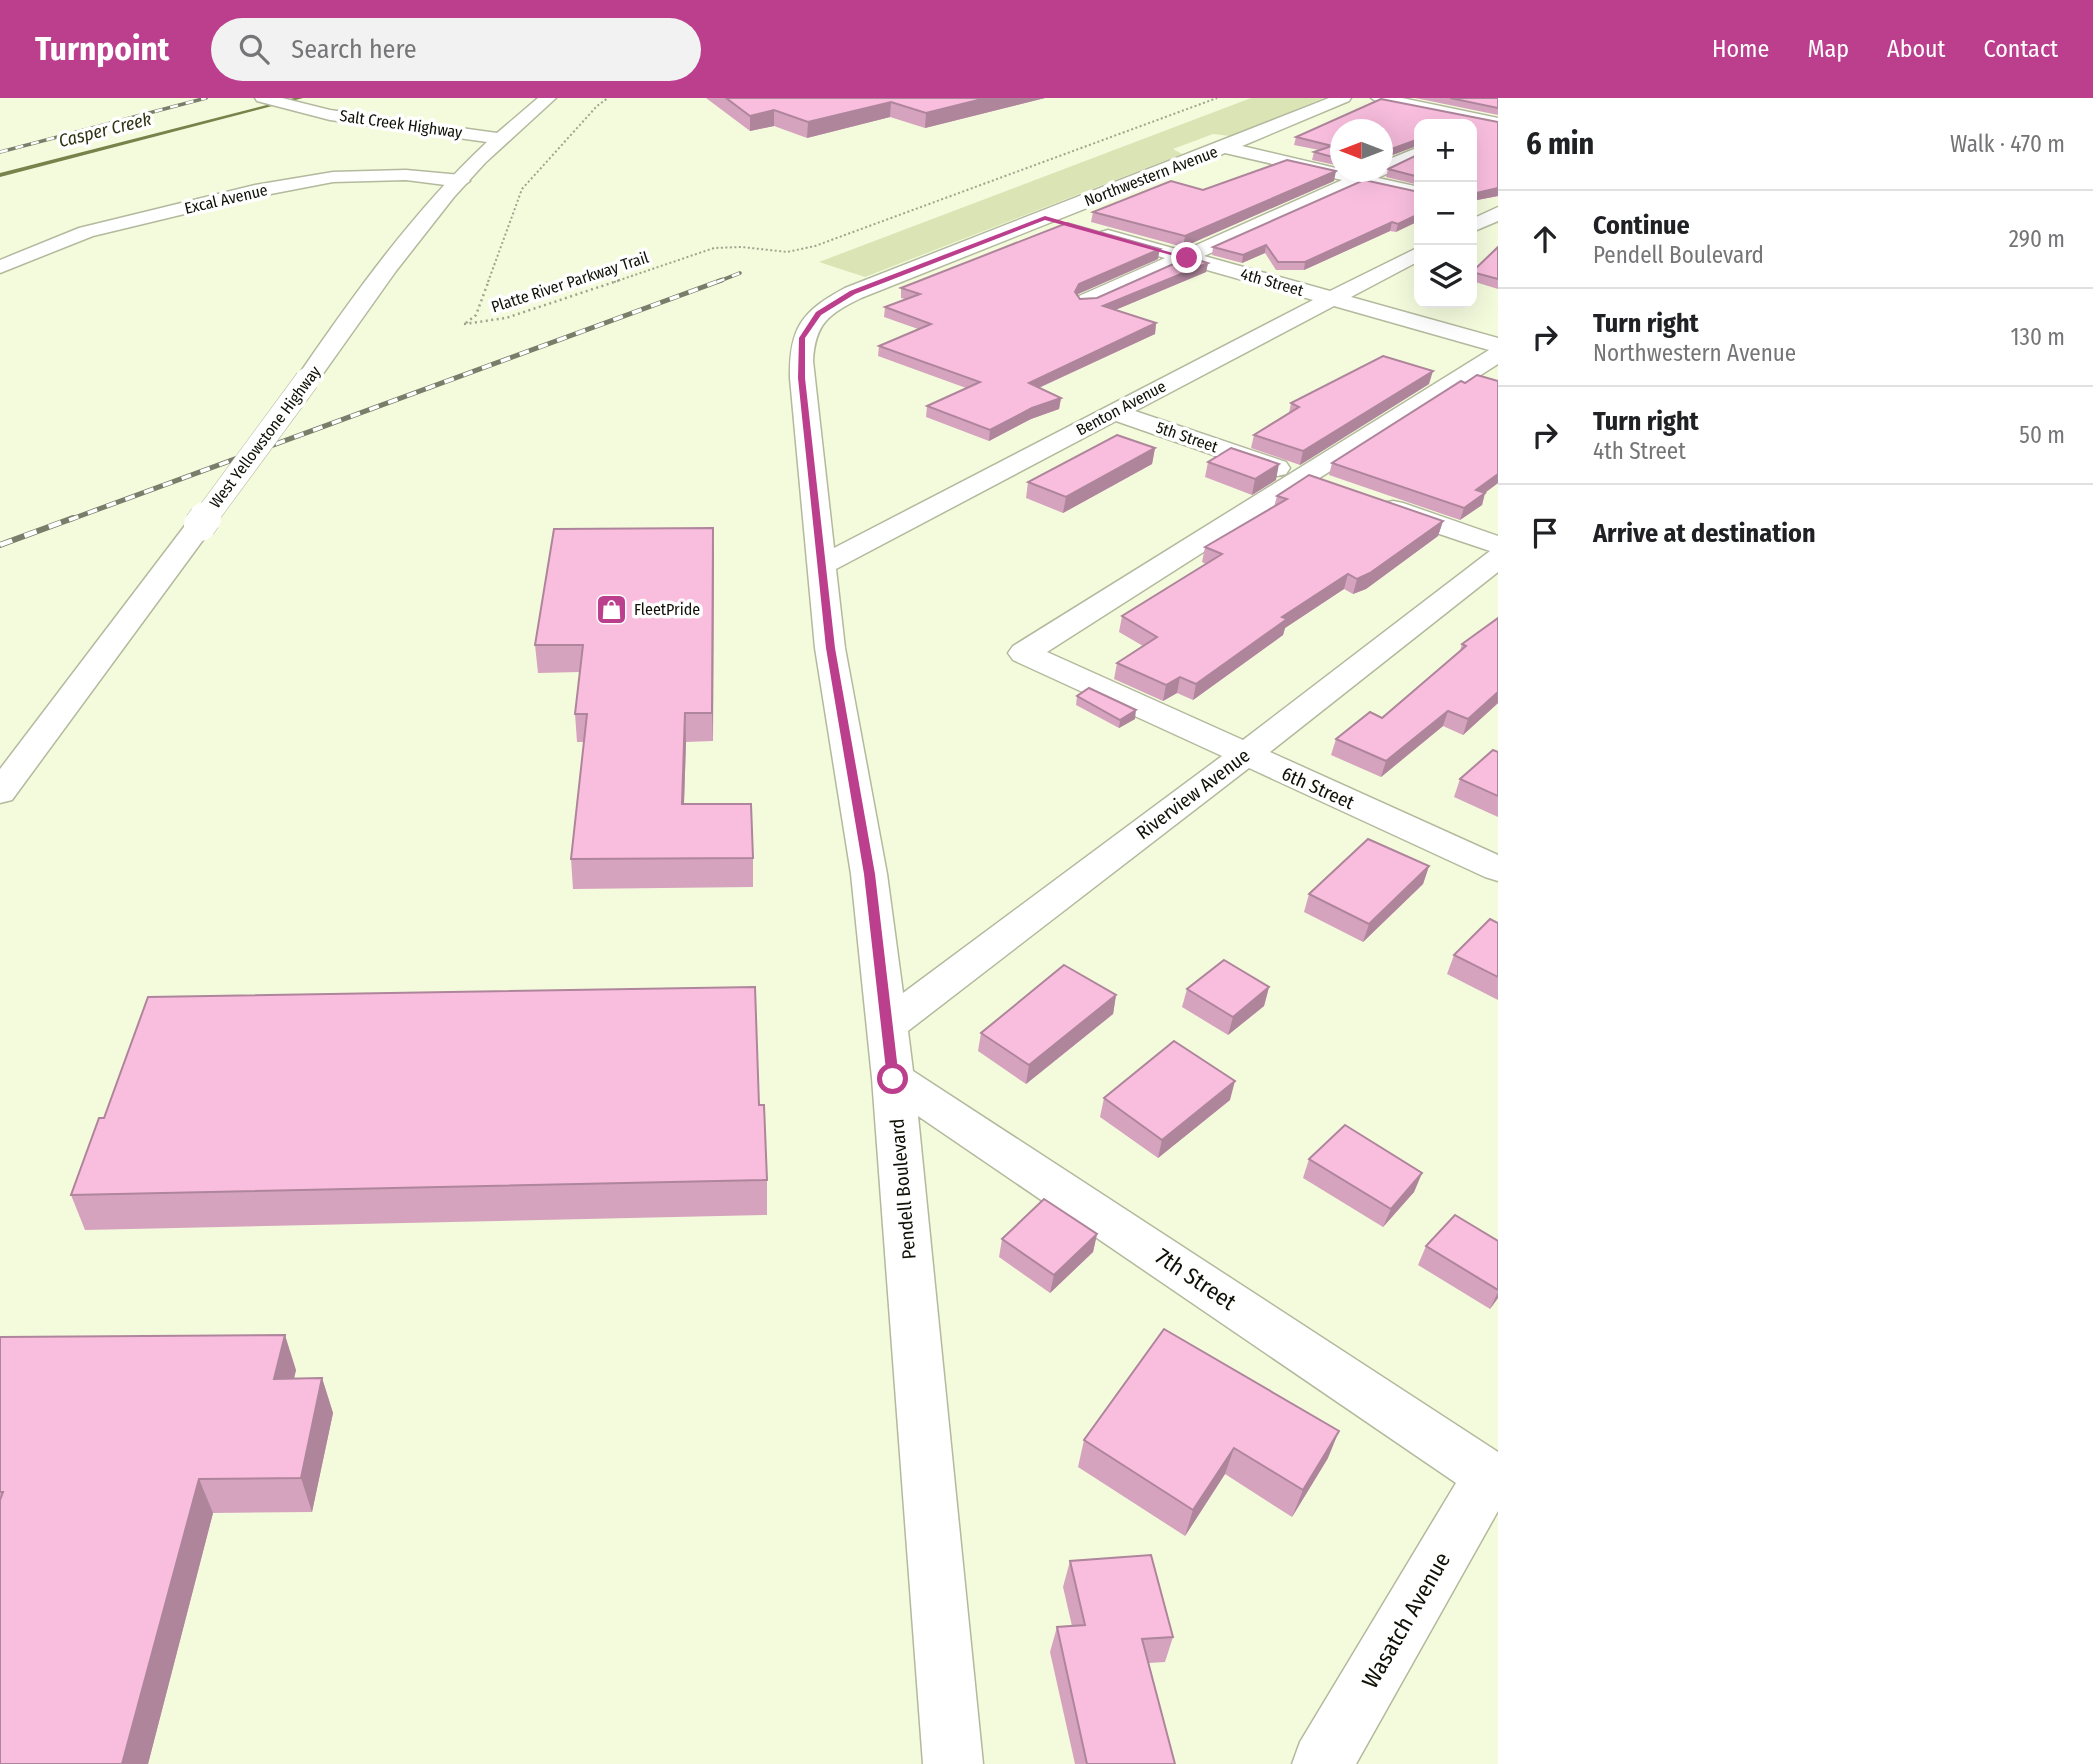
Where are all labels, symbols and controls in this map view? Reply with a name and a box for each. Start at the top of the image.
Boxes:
search box [211,18,701,81]
text: Turnpoint [35,29,169,69]
icon: search [235,30,273,68]
text: Search here [291,34,417,65]
text: Home [1712,35,1769,63]
text: Map [1807,35,1849,63]
text: About [1887,35,1945,63]
text: Contact [1983,35,2058,63]
street label: Salt Creek Highway [338,106,464,142]
water label: Casper Creek [56,108,154,152]
north arrow [1330,119,1393,182]
map controls [1414,119,1477,308]
button: + [1414,119,1477,182]
text: 6 min [1526,126,1594,162]
text: Walk · 470 m [1950,130,2065,158]
street label: Northwestern Avenue [1082,142,1220,210]
street label: Excal Avenue [183,180,270,218]
button: − [1414,182,1477,245]
text: Continue [1593,210,1690,241]
icon: ahead [1526,220,1564,258]
text: 290 m [2009,225,2065,253]
text: Pendell Boulevard [1593,241,1764,269]
route end [1171,242,1202,273]
button: layers [1414,245,1477,308]
street label: Platte River Parkway Trail [489,248,651,316]
street label: 4th Street [1238,264,1306,300]
text: Turn right [1593,308,1699,339]
icon: right [1526,318,1564,356]
text: 130 m [2011,323,2065,351]
text: Northwestern Avenue [1593,339,1796,367]
street label: West Yellowstone Highway [205,362,325,512]
street label: Benton Avenue [1073,376,1169,440]
text: Turn right [1593,406,1699,437]
icon: right [1526,416,1564,454]
street label: 5th Street [1154,418,1221,457]
text: 50 m [2019,421,2065,449]
text: 4th Street [1593,437,1686,465]
icon: arrive [1526,514,1564,552]
text: Arrive at destination [1593,518,1816,549]
shop icon: FleetPride [594,592,628,626]
place label: FleetPride [634,600,700,619]
street label: Riverview Avenue [1132,744,1254,844]
street label: 6th Street [1278,762,1358,814]
route start [877,1063,908,1094]
street label: Pendell Boulevard [885,1118,921,1260]
street label: 7th Street [1150,1242,1242,1316]
street label: Wasatch Avenue [1356,1547,1456,1693]

